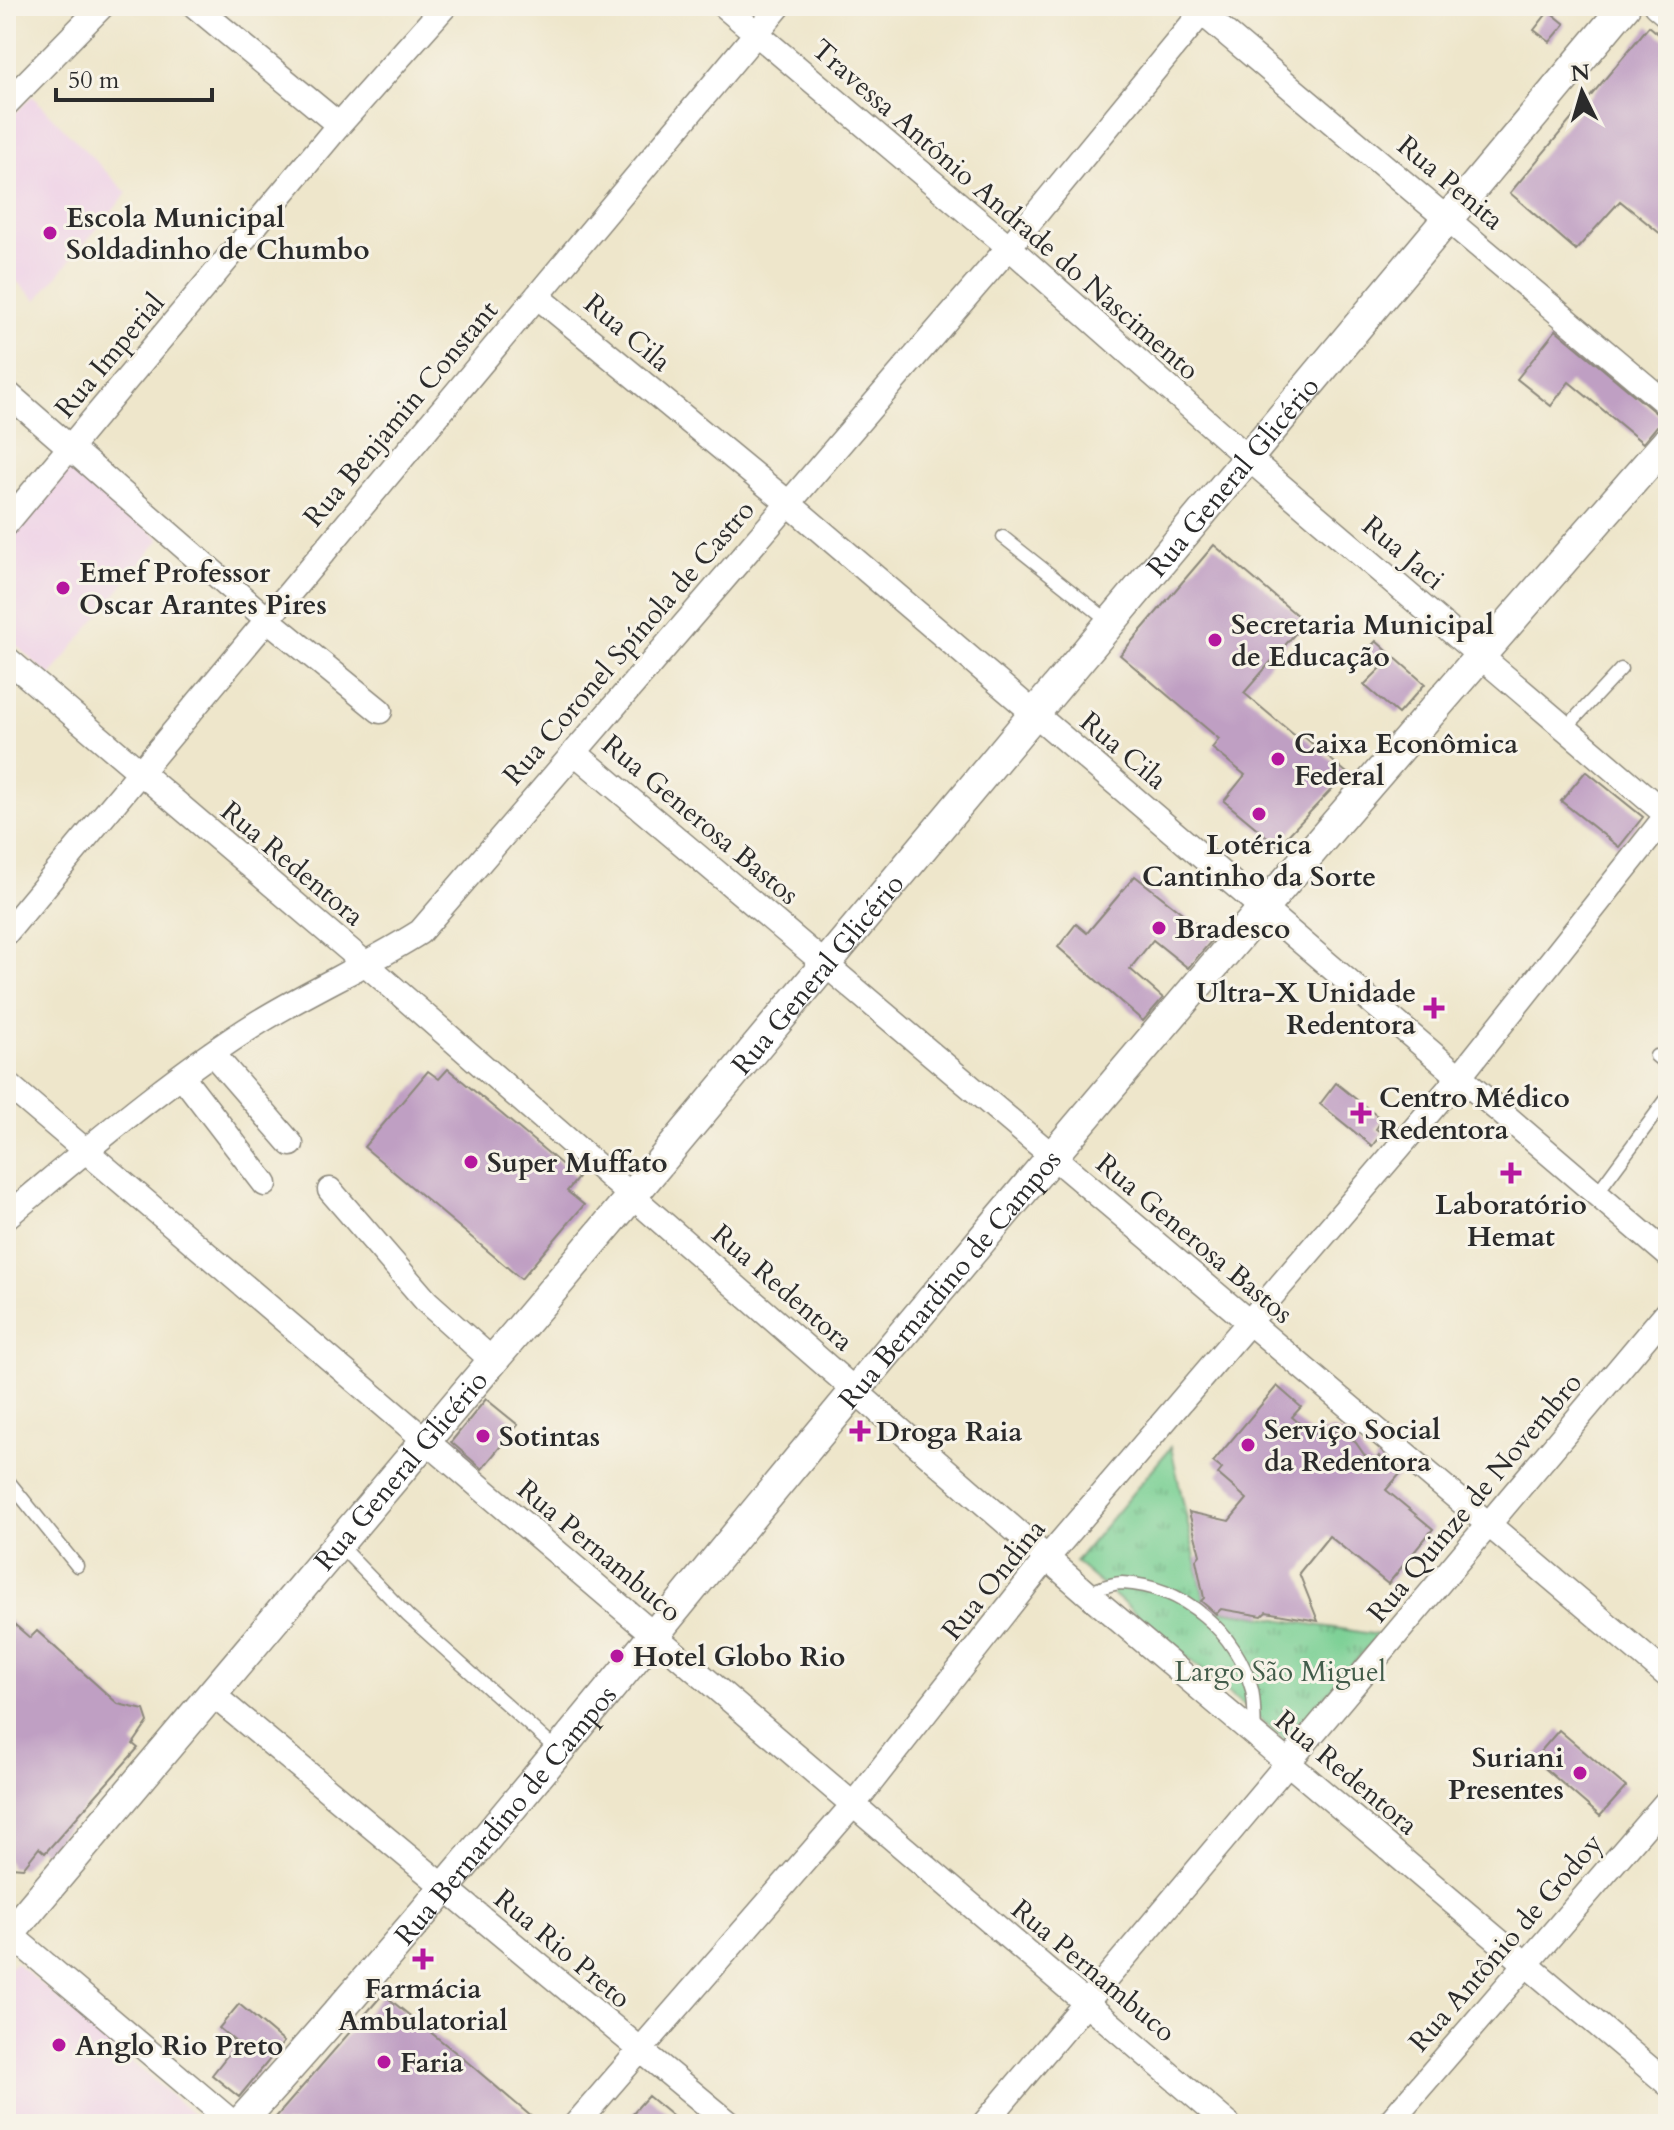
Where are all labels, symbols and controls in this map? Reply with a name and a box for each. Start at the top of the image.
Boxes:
street label: Travessa Antônio Andrade do Nascimento [803,31,1207,389]
scale bar [56,52,212,102]
north arrow [1542,52,1622,132]
text: N [1570,57,1591,89]
text: 50 m [68,64,120,97]
street label: Rua Penita [1389,127,1512,239]
place label: Escola Municipal Soldadinho de Chumbo [66,199,370,269]
marker: Escola Municipal Soldadinho de Chumbo [41,224,59,242]
street label: Rua Imperial [46,285,173,426]
street label: Rua Cila [576,285,679,380]
street label: Rua Benjamin Constant [295,292,507,535]
street label: Rua General Glicério [1138,369,1328,585]
street label: Rua Coronel Spínola de Castro [494,492,763,793]
street label: Rua Jaci [1354,507,1453,598]
place label: Emef Professor Oscar Arantes Pires [79,554,327,624]
marker: Emef Professor Oscar Arantes Pires [54,579,72,597]
place label: Secretaria Municipal de Educação [1231,606,1494,676]
marker: Secretaria Municipal de Educação [1206,631,1224,649]
street label: Rua Cila [1072,703,1175,798]
place label: Caixa Econômica Federal [1294,725,1518,795]
street label: Rua Generosa Bastos [594,726,807,913]
marker: Caixa Econômica Federal [1269,750,1287,768]
street label: Rua Redentora [213,793,372,935]
marker: Lotérica Cantinho da Sorte [1250,805,1268,823]
place label: Lotérica Cantinho da Sorte [1142,826,1376,896]
street label: Rua General Glicério [723,866,913,1083]
place label: Bradesco [1175,910,1290,948]
marker: Bradesco [1150,919,1168,937]
place label: Ultra-X Unidade Redentora [1196,974,1416,1044]
marker: Ultra-X Unidade Redentora [1423,997,1445,1019]
place label: Centro Médico Redentora [1379,1079,1570,1149]
marker: Centro Médico Redentora [1350,1102,1372,1124]
street label: Rua Bernardino de Campos [830,1142,1070,1417]
place label: Super Muffato [487,1144,668,1182]
street label: Rua Generosa Bastos [1088,1145,1301,1332]
marker: Super Muffato [462,1153,480,1171]
marker: Laboratório Hemat [1500,1162,1522,1184]
place label: Laboratório Hemat [1435,1186,1587,1256]
street label: Rua Redentora [703,1216,861,1360]
street label: Rua General Glicério [306,1363,497,1579]
street label: Rua Quinze de Novembro [1359,1365,1591,1631]
place label: Serviço Social da Redentora [1264,1411,1440,1481]
place label: Droga Raia [876,1413,1022,1451]
place label: Sotintas [499,1418,600,1456]
marker: Droga Raia [851,1422,869,1440]
marker: Sotintas [474,1427,492,1445]
marker: Serviço Social da Redentora [1239,1436,1257,1454]
street label: Rua Pernambuco [509,1471,690,1631]
street label: Rua Ondina [933,1511,1054,1648]
place label: Hotel Globo Rio [633,1638,845,1676]
marker: Hotel Globo Rio [608,1647,626,1665]
park label: Largo São Miguel [1174,1653,1386,1691]
street label: Rua Bernardino de Campos [386,1677,625,1953]
street label: Rua Redentora [1267,1702,1426,1844]
place label: Suriani Presentes [1448,1739,1564,1809]
marker: Suriani Presentes [1571,1764,1589,1782]
street label: Rua Antônio de Godoy [1400,1825,1611,2060]
street label: Rua Rio Preto [486,1880,639,2017]
street label: Rua Pernambuco [1003,1891,1184,2051]
marker: Farmácia Ambulatorial [414,1950,432,1968]
place label: Farmácia Ambulatorial [338,1970,508,2040]
place label: Anglo Rio Preto [75,2027,283,2065]
marker: Anglo Rio Preto [50,2036,68,2054]
place label: Faria [400,2044,464,2082]
marker: Faria [375,2053,393,2071]

